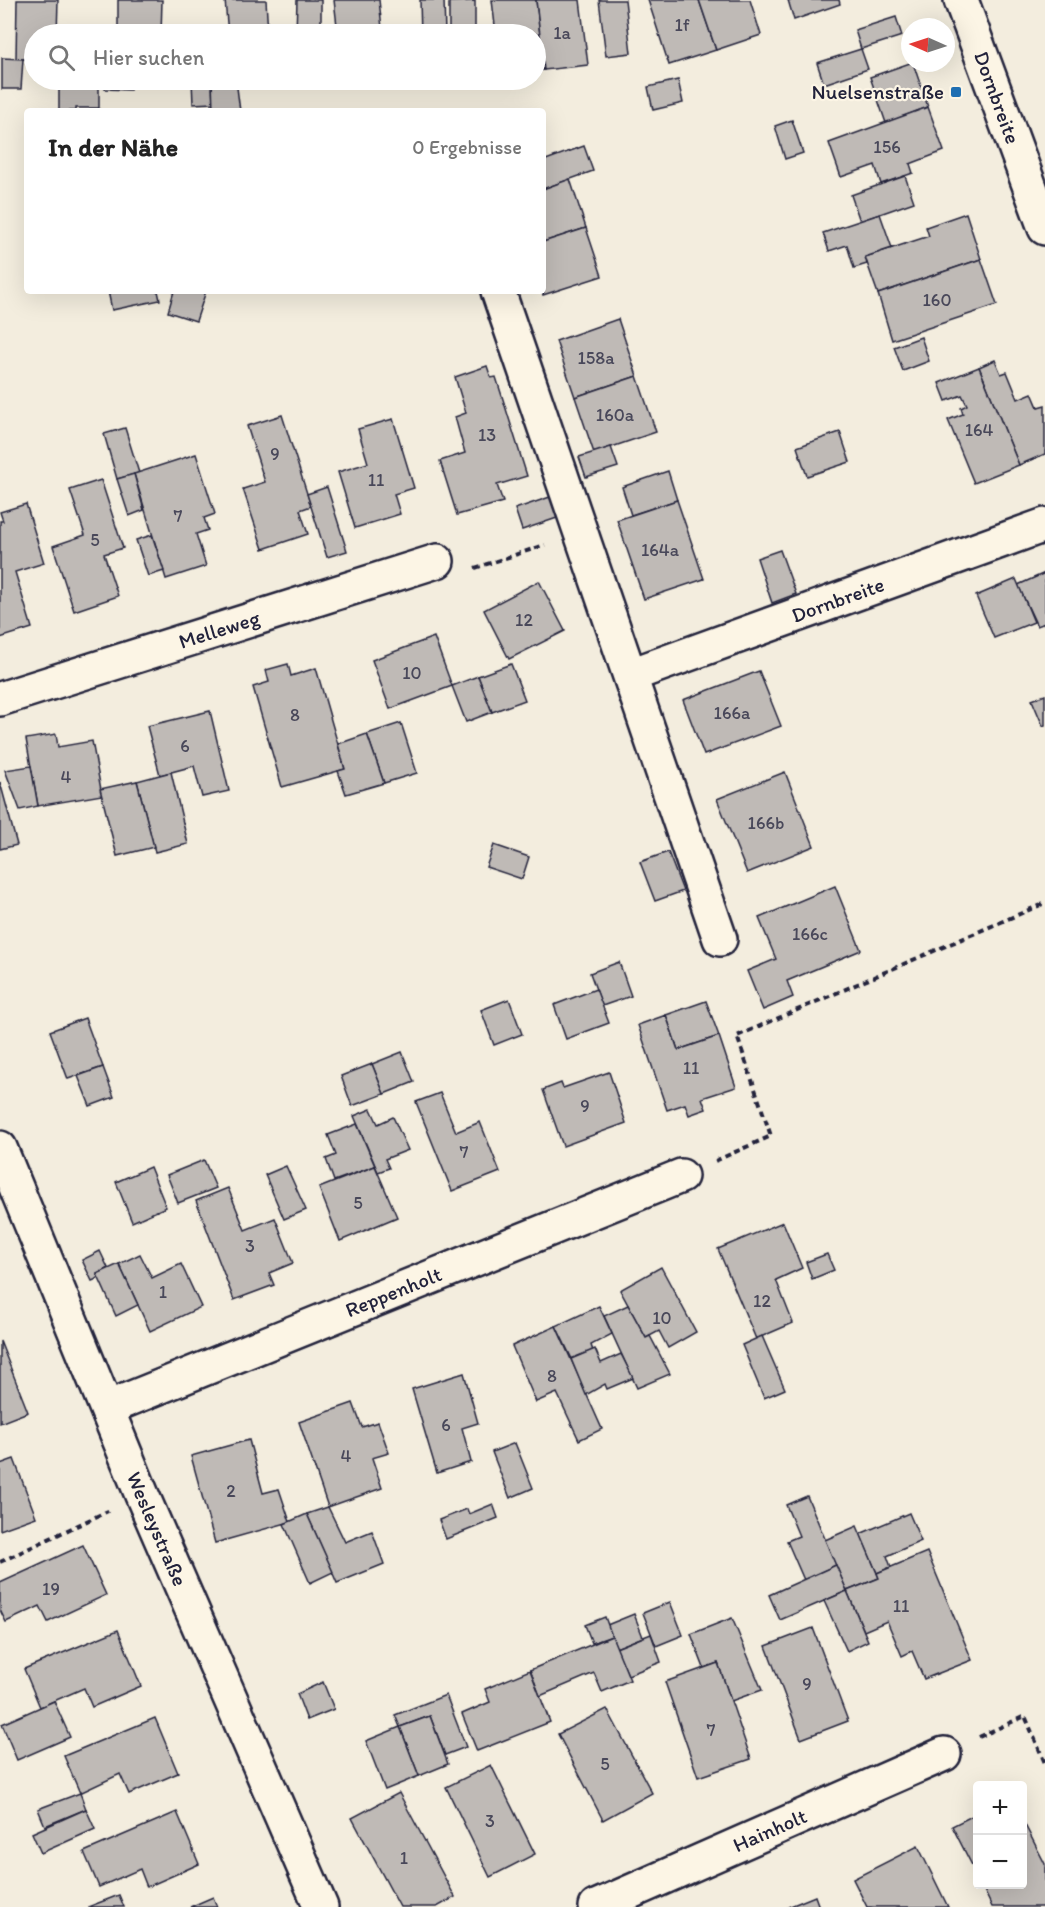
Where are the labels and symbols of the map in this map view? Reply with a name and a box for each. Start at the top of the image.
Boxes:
house number: 1f [674,14,690,36]
north arrow [901,18,955,72]
house number: 1a [553,22,571,44]
street label: Dornbreite [969,48,1026,147]
place label: Nuelsenstraße [812,79,944,104]
marker: Nuelsenstraße [949,85,963,99]
house number: 156 [873,136,901,158]
house number: 160 [923,289,951,311]
house number: 158a [577,347,615,369]
house number: 160a [596,404,635,426]
house number: 164 [965,419,994,441]
house number: 13 [478,424,496,446]
house number: 9 [270,443,280,465]
house number: 11 [368,469,384,491]
house number: 7 [174,505,183,527]
house number: 5 [90,529,100,551]
house number: 164a [641,539,680,561]
street label: Dornbreite [788,571,887,628]
street label: Melleweg [176,605,263,654]
house number: 12 [515,609,533,631]
house number: 10 [402,662,422,684]
house number: 166a [714,702,751,724]
house number: 8 [290,704,300,726]
house number: 6 [180,735,190,757]
house number: 4 [61,766,72,788]
house number: 166b [748,812,784,834]
house number: 166c [792,923,828,945]
house number: 11 [683,1057,699,1079]
house number: 9 [580,1095,590,1117]
house number: 7 [460,1141,469,1163]
house number: 5 [353,1192,363,1214]
house number: 3 [245,1235,255,1257]
street label: Reppenholt [341,1261,445,1322]
house number: 1 [159,1281,167,1303]
house number: 12 [753,1290,771,1312]
house number: 10 [652,1307,672,1329]
house number: 8 [547,1365,557,1387]
house number: 6 [441,1414,451,1436]
house number: 4 [341,1445,352,1467]
street label: Wesleystraße [122,1468,193,1590]
house number: 2 [226,1480,236,1502]
house number: 19 [42,1578,60,1600]
house number: 11 [893,1595,909,1617]
house number: 9 [802,1673,812,1695]
house number: 7 [707,1719,716,1741]
house number: 5 [600,1753,610,1775]
street label: Hainholt [729,1803,811,1857]
house number: 3 [485,1810,495,1832]
house number: 1 [400,1847,408,1869]

